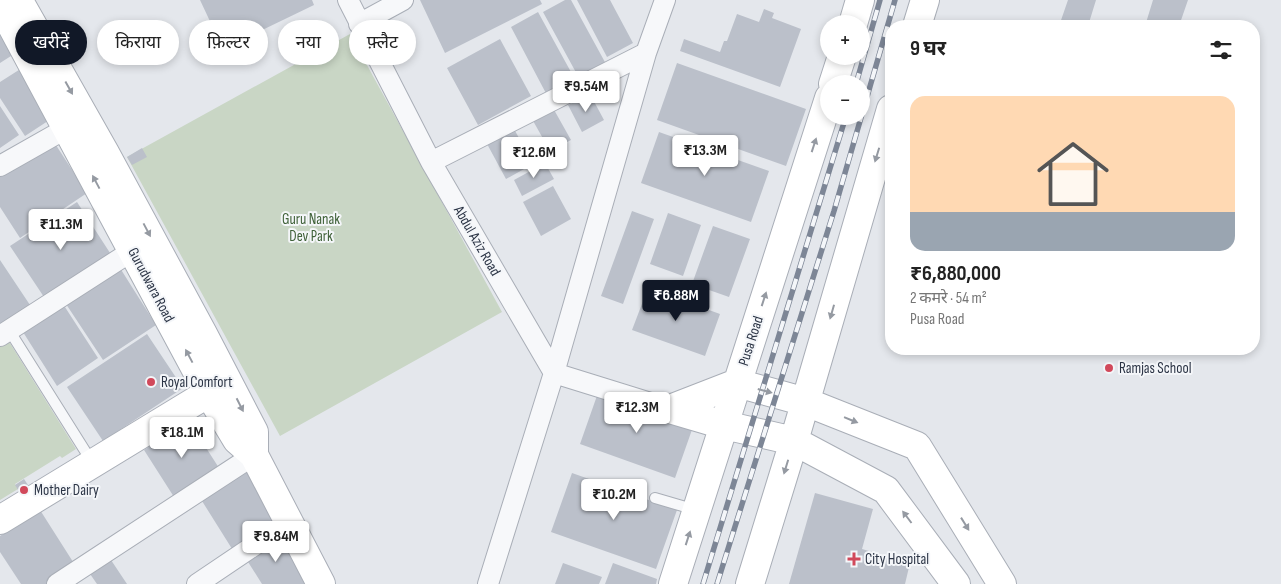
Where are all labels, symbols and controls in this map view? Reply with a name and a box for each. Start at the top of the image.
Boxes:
map controls [820,15,870,125]
button: + [820,15,870,65]
chip: खरीदें [15,20,87,65]
chip: किराया [97,20,179,65]
chip: फ़िल्टर [189,20,268,65]
chip: नया [278,20,339,65]
chip: फ़्लैट [349,20,416,65]
text: 9 घर [910,36,946,61]
icon: filters [1207,36,1235,64]
pin: ₹9.54M [545,70,627,113]
button: − [820,75,870,125]
text: ₹9.54M [564,77,608,96]
one-way arrow [65,81,73,96]
icon: home [1028,129,1118,219]
pin: ₹13.3M [664,134,746,177]
pin: ₹12.6M [493,136,575,179]
one-way arrow [811,137,818,152]
text: ₹13.3M [683,141,727,160]
text: ₹12.6M [512,143,556,162]
one-way arrow [872,148,880,163]
one-way arrow [92,175,100,189]
street label: Abdul Aziz Road [449,202,505,280]
pin: ₹11.3M [20,208,102,251]
park label: Guru Nanak Dev Park [282,210,340,246]
text: ₹11.3M [39,215,83,234]
one-way arrow [143,223,151,238]
street label: Gurudwara Road [123,244,179,326]
text: ₹6,880,000 [910,261,1001,286]
pin: ₹6.88M [635,280,717,322]
text: ₹6.88M [653,286,699,305]
text: 2 कमरे · 54 m² [910,289,987,308]
one-way arrow [761,292,768,307]
one-way arrow [827,304,835,319]
text: Pusa Road [910,310,964,329]
street label: Pusa Road [734,314,768,368]
one-way arrow [185,349,193,363]
place label: Ramjas School [1119,359,1191,378]
marker: Ramjas School [1103,362,1115,374]
place label: Royal Comfort [161,373,233,392]
marker: Royal Comfort [145,376,157,388]
one-way arrow [758,387,773,395]
pin: ₹12.3M [596,392,678,434]
one-way arrow [236,398,244,412]
text: ₹12.3M [615,398,659,417]
pin: ₹18.1M [141,416,223,459]
one-way arrow [844,416,859,424]
text: ₹18.1M [160,423,204,442]
one-way arrow [782,460,789,475]
pin: ₹10.2M [573,478,655,521]
place label: Mother Dairy [34,481,99,500]
marker: Mother Dairy [18,484,30,496]
text: ₹10.2M [592,485,636,504]
one-way arrow [901,511,912,524]
one-way arrow [960,518,970,531]
pin: ₹9.84M [235,520,317,563]
text: ₹9.84M [253,527,299,546]
one-way arrow [685,530,692,545]
place label: City Hospital [865,550,929,569]
marker: City Hospital [847,552,861,566]

